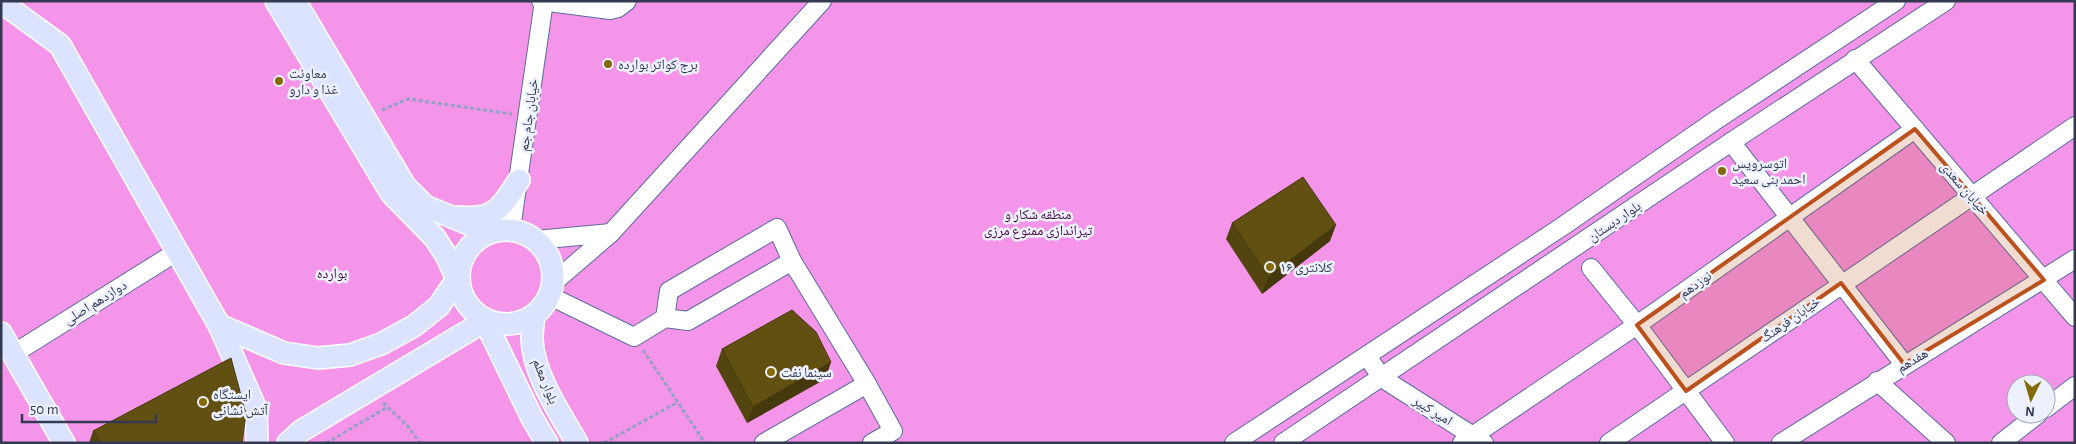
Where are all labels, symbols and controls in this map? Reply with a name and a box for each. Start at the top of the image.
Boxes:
marker: برج کواتر بوارده [602,58,614,70]
place label: برج کواتر بوارده [618,58,698,74]
place label: معاونت غذا و دارو [289,67,338,98]
marker: معاونت غذا و دارو [273,75,285,87]
street label: خیابان جام جم [517,78,543,153]
place label: اتوسرویس احمد بنی سعید [1732,157,1806,188]
street label: خیابان سعدی [1937,159,1991,219]
marker: اتوسرویس احمد بنی سعید [1716,165,1728,177]
street label: بلوار دبستان [1586,199,1644,245]
park label: منطقه شکار و تیراندازی ممنوع مرزی [984,208,1093,240]
marker: کلانتری ۱۶ [1264,261,1276,273]
place label: کلانتری ۱۶ [1280,261,1333,276]
park label: بوارده [317,267,347,282]
street label: نوزدهم [1677,269,1716,303]
street label: دوازدهم اصلی [62,278,131,329]
street label: خیابان فرهنگ [1758,294,1823,346]
street label: هفدهم [1894,346,1932,377]
street label: بلوار معلم [528,357,561,407]
marker: سینما نفت [765,366,777,378]
place label: سینما نفت [781,366,832,380]
north arrow [2006,374,2056,424]
place label: ایستگاه آتش نشانی [213,388,268,419]
scale bar [22,392,156,424]
street label: امیر کبیر [1409,393,1455,429]
marker: ایستگاه آتش نشانی [197,396,209,408]
text: 50 m [30,402,59,417]
text: N [2024,404,2035,418]

